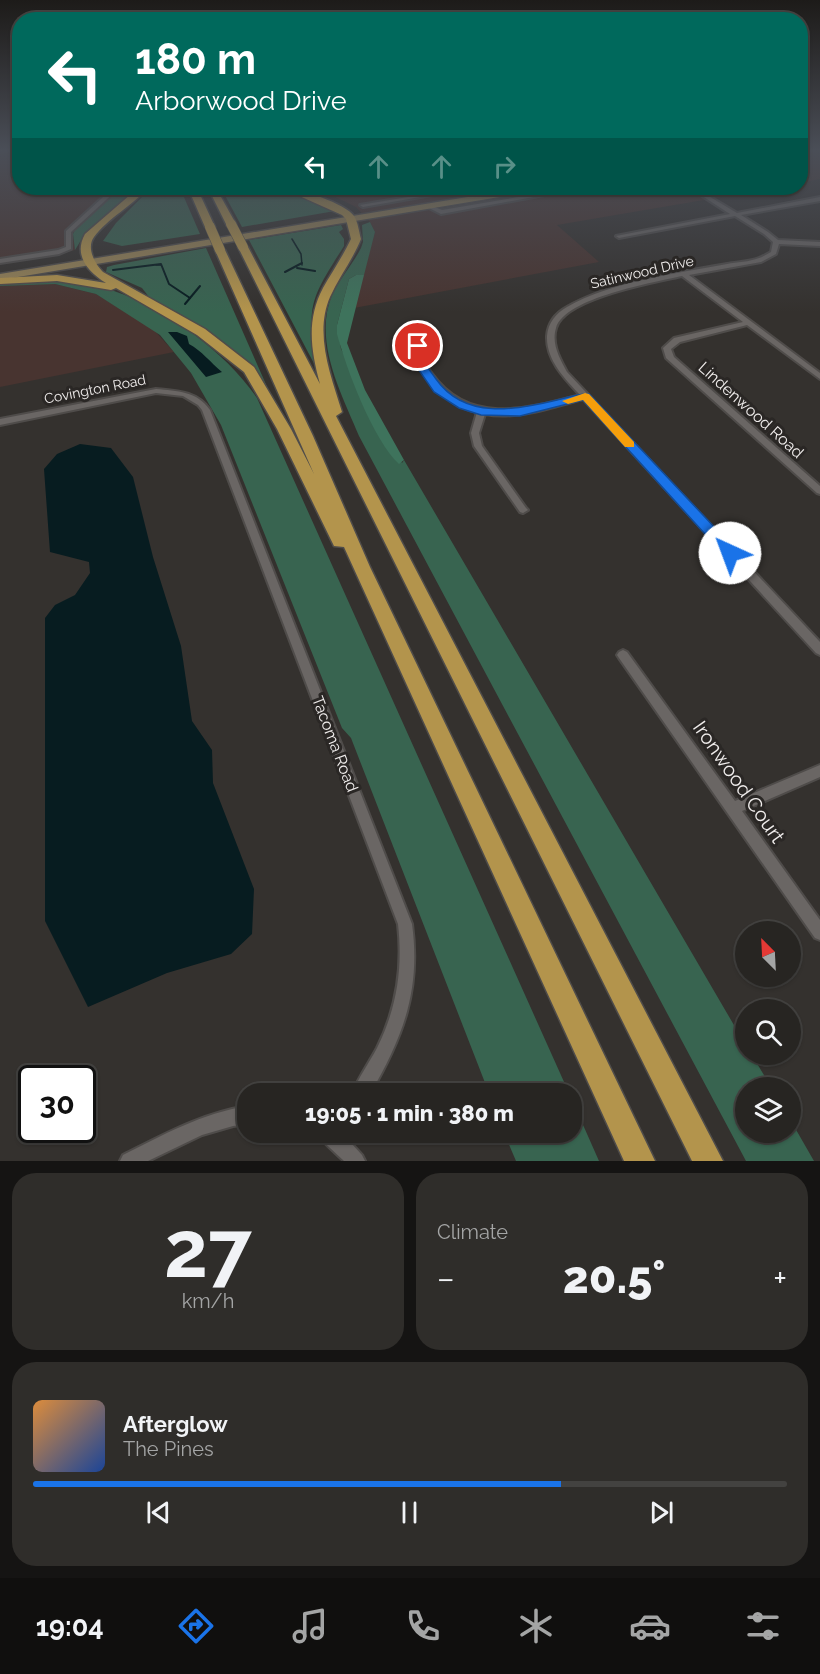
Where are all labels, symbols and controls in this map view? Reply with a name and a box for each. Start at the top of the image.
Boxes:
text: 180 m [135,35,256,84]
icon: left [36,36,114,114]
text: Arborwood Drive [135,85,347,116]
icon: left [299,150,332,183]
icon: ahead [362,150,395,183]
icon: ahead [425,150,458,183]
icon: right [488,150,521,183]
street label: Satinwood Drive [589,252,695,292]
pin [392,320,443,371]
icon: arrive [401,329,434,362]
street label: Lindenwood Road [695,358,807,462]
street label: Covington Road [43,371,147,407]
position arrow [698,521,762,585]
street label: Tacoma Road [308,693,362,795]
street label: Ironwood Court [688,716,790,848]
north arrow [735,921,801,987]
map controls [735,921,801,1143]
button: search [735,999,801,1065]
speed limit sign: 30 [18,1065,96,1143]
button: layers [735,1077,801,1143]
text: 19:05 · 1 min · 380 m [305,1100,514,1126]
text: 27 [164,1204,252,1295]
text: Climate [437,1220,508,1244]
text: 20.5° [563,1251,665,1304]
text: − [437,1259,455,1298]
text: + [773,1259,787,1298]
text: km/h [182,1289,234,1313]
text: Afterglow [123,1411,228,1437]
text: The Pines [123,1437,214,1461]
icon: previous [142,1496,175,1529]
icon: pause [393,1496,426,1529]
icon: next [645,1496,678,1529]
icon: directions [175,1605,217,1647]
icon: music [289,1605,331,1647]
icon: phone [402,1605,444,1647]
icon: climate [515,1605,557,1647]
icon: car [629,1605,671,1647]
icon: filters [742,1605,784,1647]
text: 19:04 [36,1611,104,1642]

